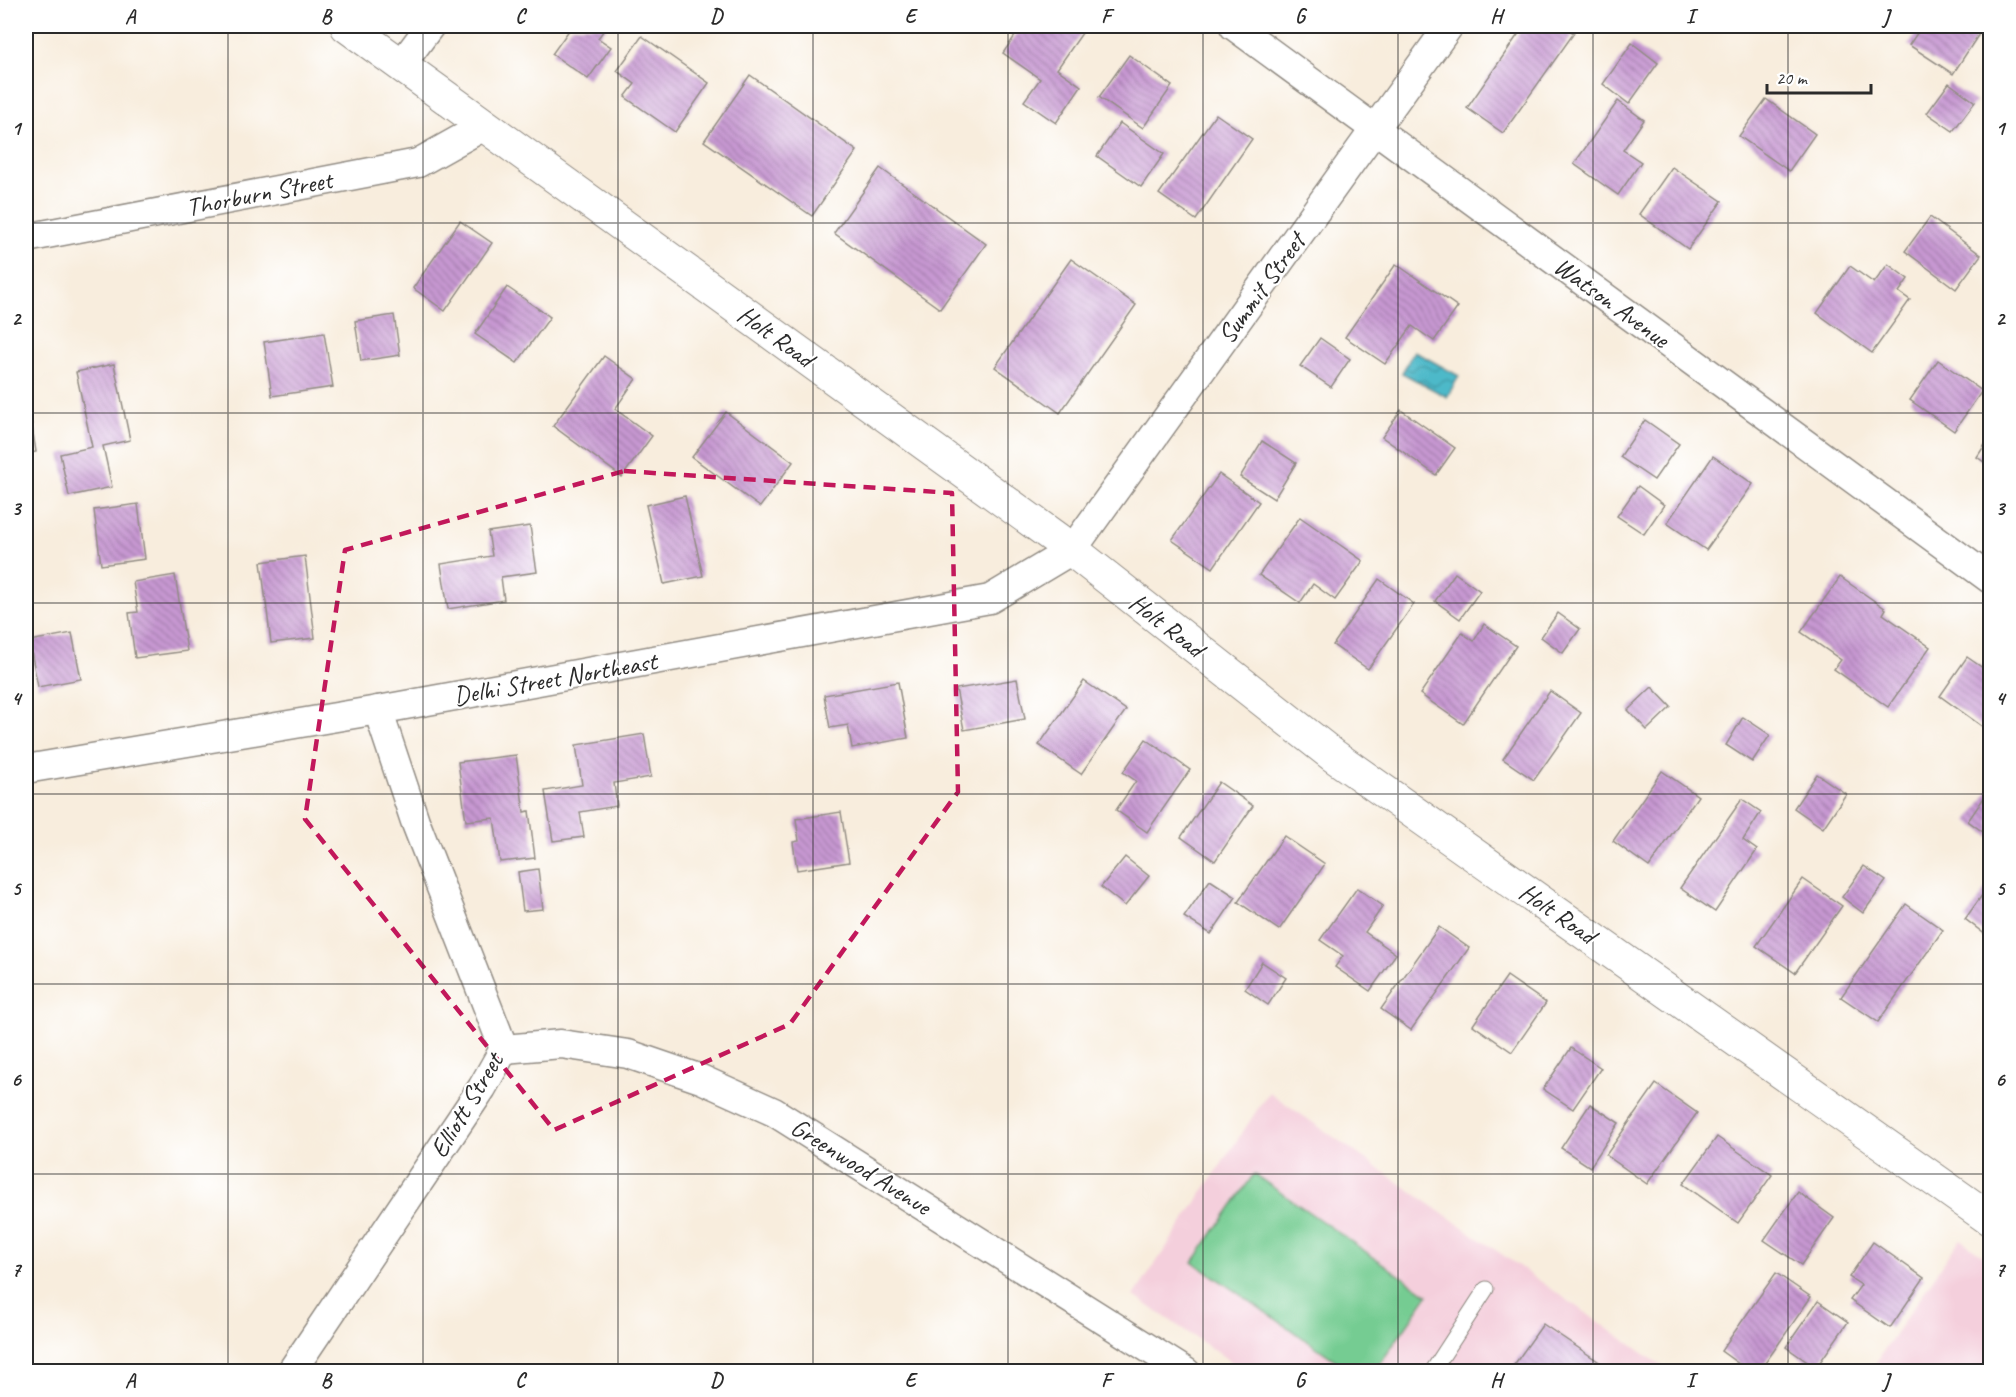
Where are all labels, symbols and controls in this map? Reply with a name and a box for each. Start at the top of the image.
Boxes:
text: A [125,4,137,29]
text: B [321,4,333,29]
text: C [515,4,527,29]
text: D [710,4,724,29]
text: E [905,4,919,29]
text: F [1101,4,1115,29]
text: G [1295,4,1308,29]
text: H [1490,4,1505,29]
text: I [1686,4,1699,29]
text: J [1881,4,1893,29]
scale bar [1767,57,1870,95]
text: 20 m [1776,67,1809,89]
text: 1 [12,116,23,141]
text: 1 [1996,116,2007,141]
street label: Thorburn Street [184,163,337,224]
street label: Summit Street [1210,224,1315,350]
street label: Watson Avenue [1548,250,1677,356]
street label: Holt Road [731,298,823,377]
text: 2 [12,306,23,331]
text: 2 [1996,306,2007,331]
text: 3 [12,496,23,521]
text: 3 [1996,496,2007,521]
street label: Holt Road [1123,586,1214,667]
street label: Delhi Street Northeast [451,644,662,713]
text: 4 [12,686,24,711]
text: 4 [1996,686,2008,711]
street label: Holt Road [1513,875,1606,954]
text: 5 [12,876,23,901]
text: 5 [1996,876,2007,901]
street label: Elliott Street [422,1045,512,1164]
text: 6 [11,1067,22,1092]
text: 6 [1995,1067,2006,1092]
street label: Greenwood Avenue [785,1110,939,1224]
text: 7 [12,1257,23,1282]
text: 7 [1996,1257,2007,1282]
text: A [125,1368,137,1393]
text: B [321,1368,333,1393]
text: C [515,1368,527,1393]
text: D [710,1368,724,1393]
text: E [905,1368,919,1393]
text: F [1101,1368,1115,1393]
text: G [1295,1368,1308,1393]
text: H [1490,1368,1505,1393]
text: I [1686,1368,1699,1393]
text: J [1881,1368,1893,1393]

